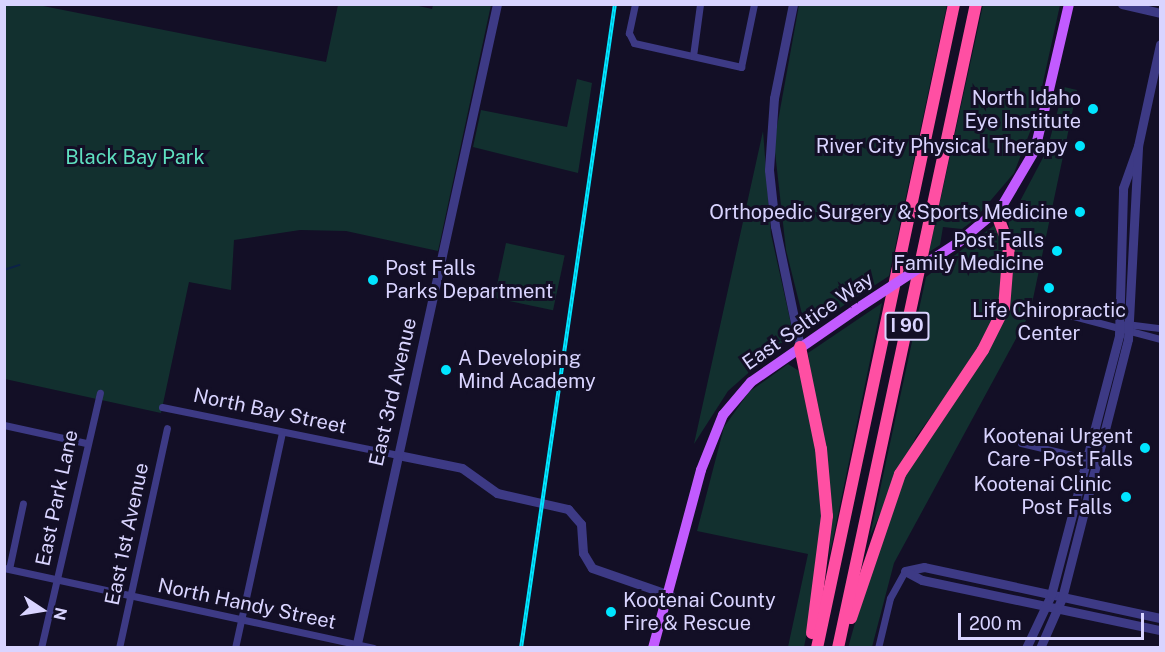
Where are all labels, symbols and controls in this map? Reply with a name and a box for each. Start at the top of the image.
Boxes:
place label: North Idaho Eye Institute [964,86,1081,133]
marker: North Idaho Eye Institute [1086,102,1100,116]
place label: River City Physical Therapy [816,134,1068,158]
marker: River City Physical Therapy [1073,139,1087,153]
park label: Black Bay Park [65,145,205,169]
place label: Orthopedic Surgery & Sports Medicine [709,200,1068,224]
marker: Orthopedic Surgery & Sports Medicine [1073,205,1087,219]
place label: Post Falls Family Medicine [893,228,1044,275]
marker: Post Falls Family Medicine [1048,242,1066,260]
place label: Post Falls Parks Department [385,256,553,303]
street label: East Seltice Way [738,267,878,375]
marker: Post Falls Parks Department [366,273,380,287]
marker: Life Chiropractic Center [1042,281,1056,295]
place label: Life Chiropractic Center [972,298,1126,345]
road number: I 90 [883,311,931,341]
street label: East 3rd Avenue [364,315,422,469]
place label: A Developing Mind Academy [458,346,596,393]
marker: A Developing Mind Academy [439,363,453,377]
street label: North Bay Street [191,383,349,439]
place label: Kootenai Urgent Care - Post Falls [981,424,1133,471]
street label: East Park Lane [31,428,83,568]
marker: Kootenai Urgent Care - Post Falls [1138,441,1152,455]
street label: East 1st Avenue [100,461,154,607]
place label: Kootenai Clinic Post Falls [973,473,1112,520]
marker: Kootenai Clinic Post Falls [1117,488,1135,506]
street label: North Handy Street [156,573,338,635]
north arrow [12,580,72,640]
place label: Kootenai County Fire & Rescue [623,588,776,635]
scale bar [961,601,1147,639]
marker: Kootenai County Fire & Rescue [604,605,618,619]
text: N [50,606,71,622]
text: 200 m [969,613,1022,634]

